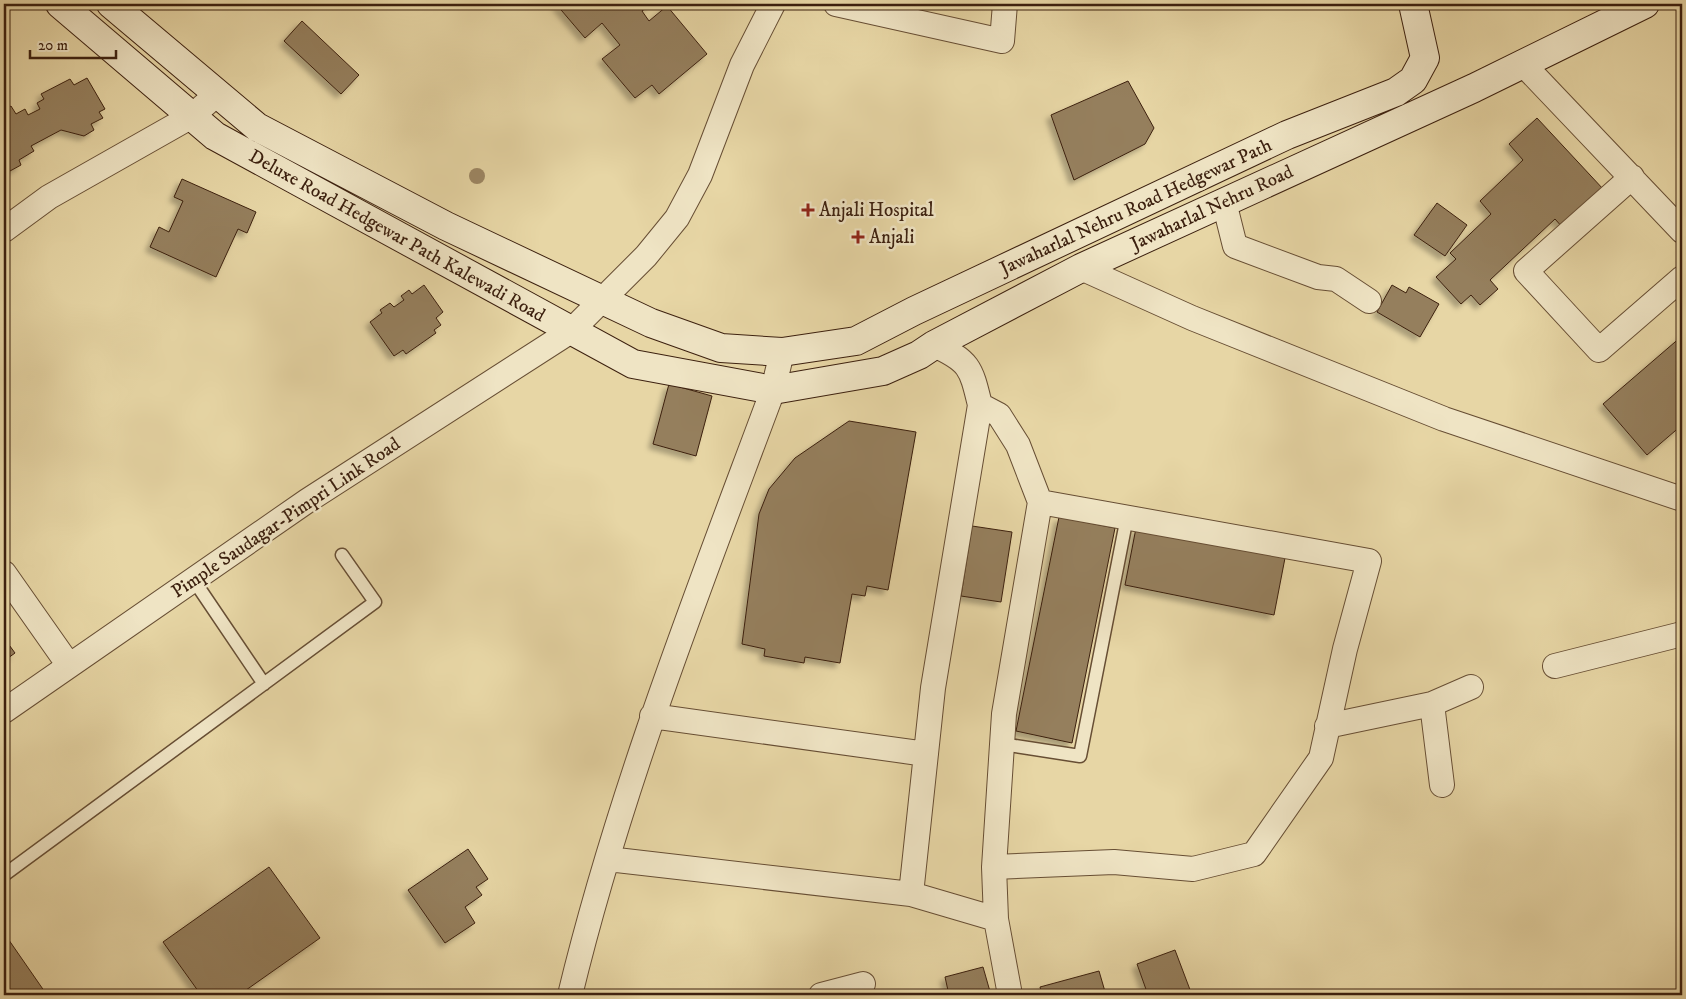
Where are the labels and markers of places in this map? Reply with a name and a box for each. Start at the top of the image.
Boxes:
place label: Anjali Hospital [819,199,934,222]
marker: Anjali Hospital [801,203,815,217]
place label: Anjali [869,226,914,249]
marker: Anjali [851,230,865,244]

